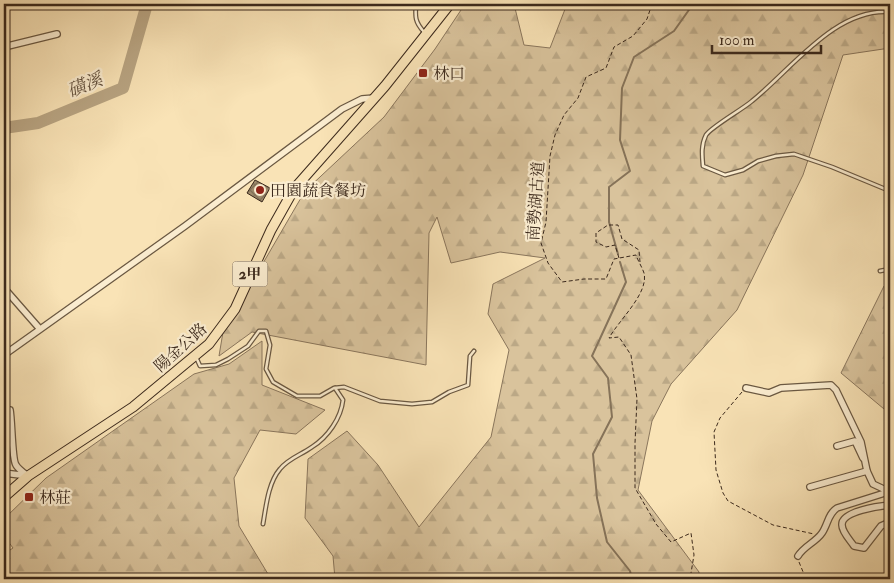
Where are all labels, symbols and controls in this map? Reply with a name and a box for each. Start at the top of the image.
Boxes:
scale bar [712,22,820,54]
text: 100 m [719,31,755,50]
place label: 林口 [433,64,465,84]
water label: 磺溪 [64,67,108,103]
marker: 林口 [417,67,429,79]
street label: 南勢湖古道 [523,160,549,242]
place label: 田園蔬食餐坊 [270,181,366,201]
marker: 田園蔬食餐坊 [254,184,266,196]
road number: 2甲 [232,262,268,286]
street label: 陽金公路 [150,319,211,377]
place label: 林莊 [39,488,71,508]
marker: 林莊 [23,491,35,503]

